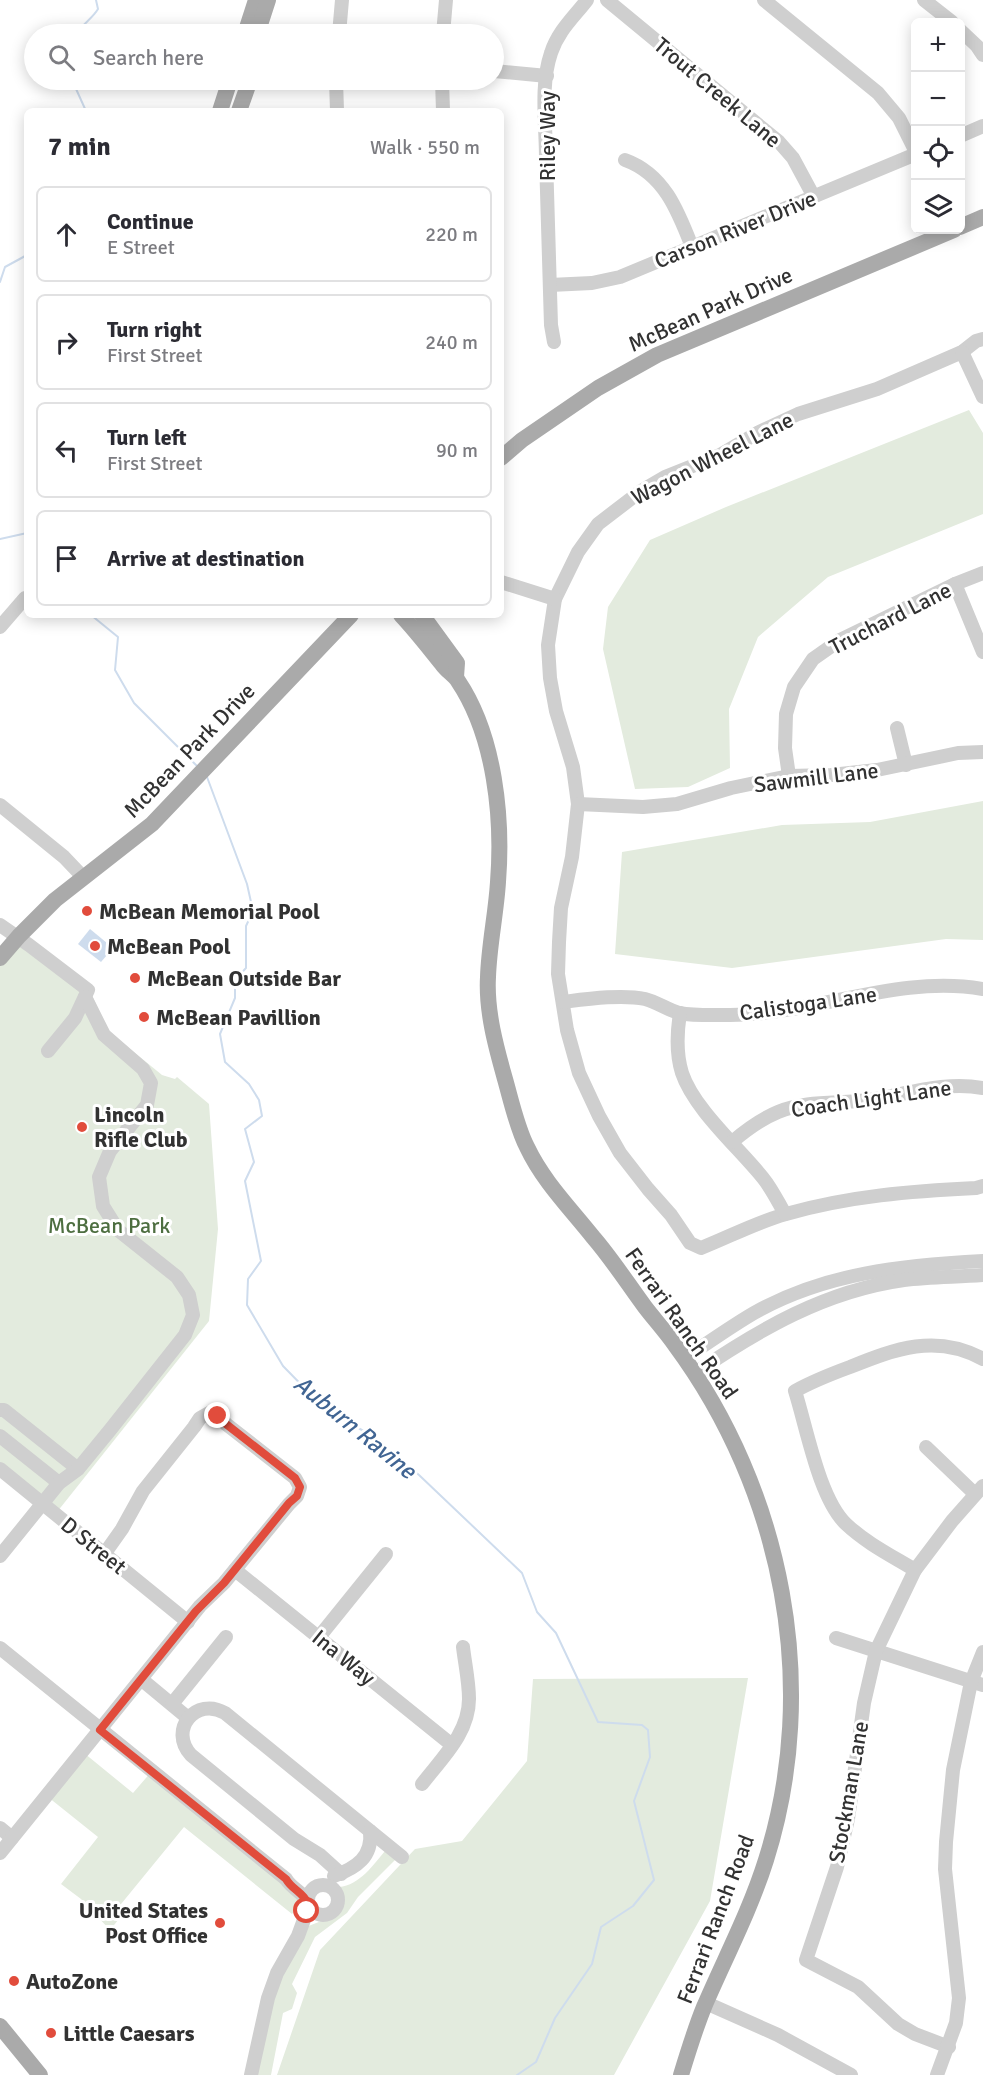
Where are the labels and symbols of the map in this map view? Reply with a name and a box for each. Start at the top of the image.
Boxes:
street label: Trout Creek Lane [649,31,787,153]
street label: Riley Way [534,90,561,181]
street label: Carson River Drive [650,185,820,274]
street label: McBean Park Drive [624,261,796,358]
street label: Wagon Wheel Lane [627,406,798,511]
street label: Truchard Lane [825,576,956,661]
street label: McBean Park Drive [118,677,260,823]
street label: Sawmill Lane [752,756,880,799]
place label: McBean Memorial Pool [99,898,320,925]
marker: McBean Memorial Pool [80,904,94,918]
place label: McBean Pool [107,933,231,960]
marker: McBean Pool [88,939,102,953]
place label: McBean Outside Bar [147,965,341,992]
marker: McBean Outside Bar [128,971,142,985]
street label: Calistoga Lane [738,981,878,1026]
place label: McBean Pavillion [156,1004,321,1031]
marker: McBean Pavillion [137,1010,151,1024]
street label: Coach Light Lane [789,1074,953,1123]
place label: Lincoln Rifle Club [94,1101,188,1153]
marker: Lincoln Rifle Club [75,1120,89,1134]
park label: McBean Park [48,1212,170,1239]
street label: Ferrari Ranch Road [619,1242,744,1404]
water label: Auburn Ravine [288,1369,423,1486]
route end [204,1402,230,1428]
street label: D Street [55,1511,132,1580]
street label: Ina Way [307,1624,381,1691]
street label: Stockman Lane [823,1719,874,1865]
street label: Ferrari Ranch Road [671,1831,760,2007]
place label: United States Post Office [79,1897,208,1949]
route start [293,1897,319,1923]
marker: United States Post Office [213,1916,227,1930]
place label: AutoZone [26,1968,118,1995]
marker: AutoZone [7,1974,21,1988]
place label: Little Caesars [63,2020,195,2047]
marker: Little Caesars [44,2026,58,2040]

